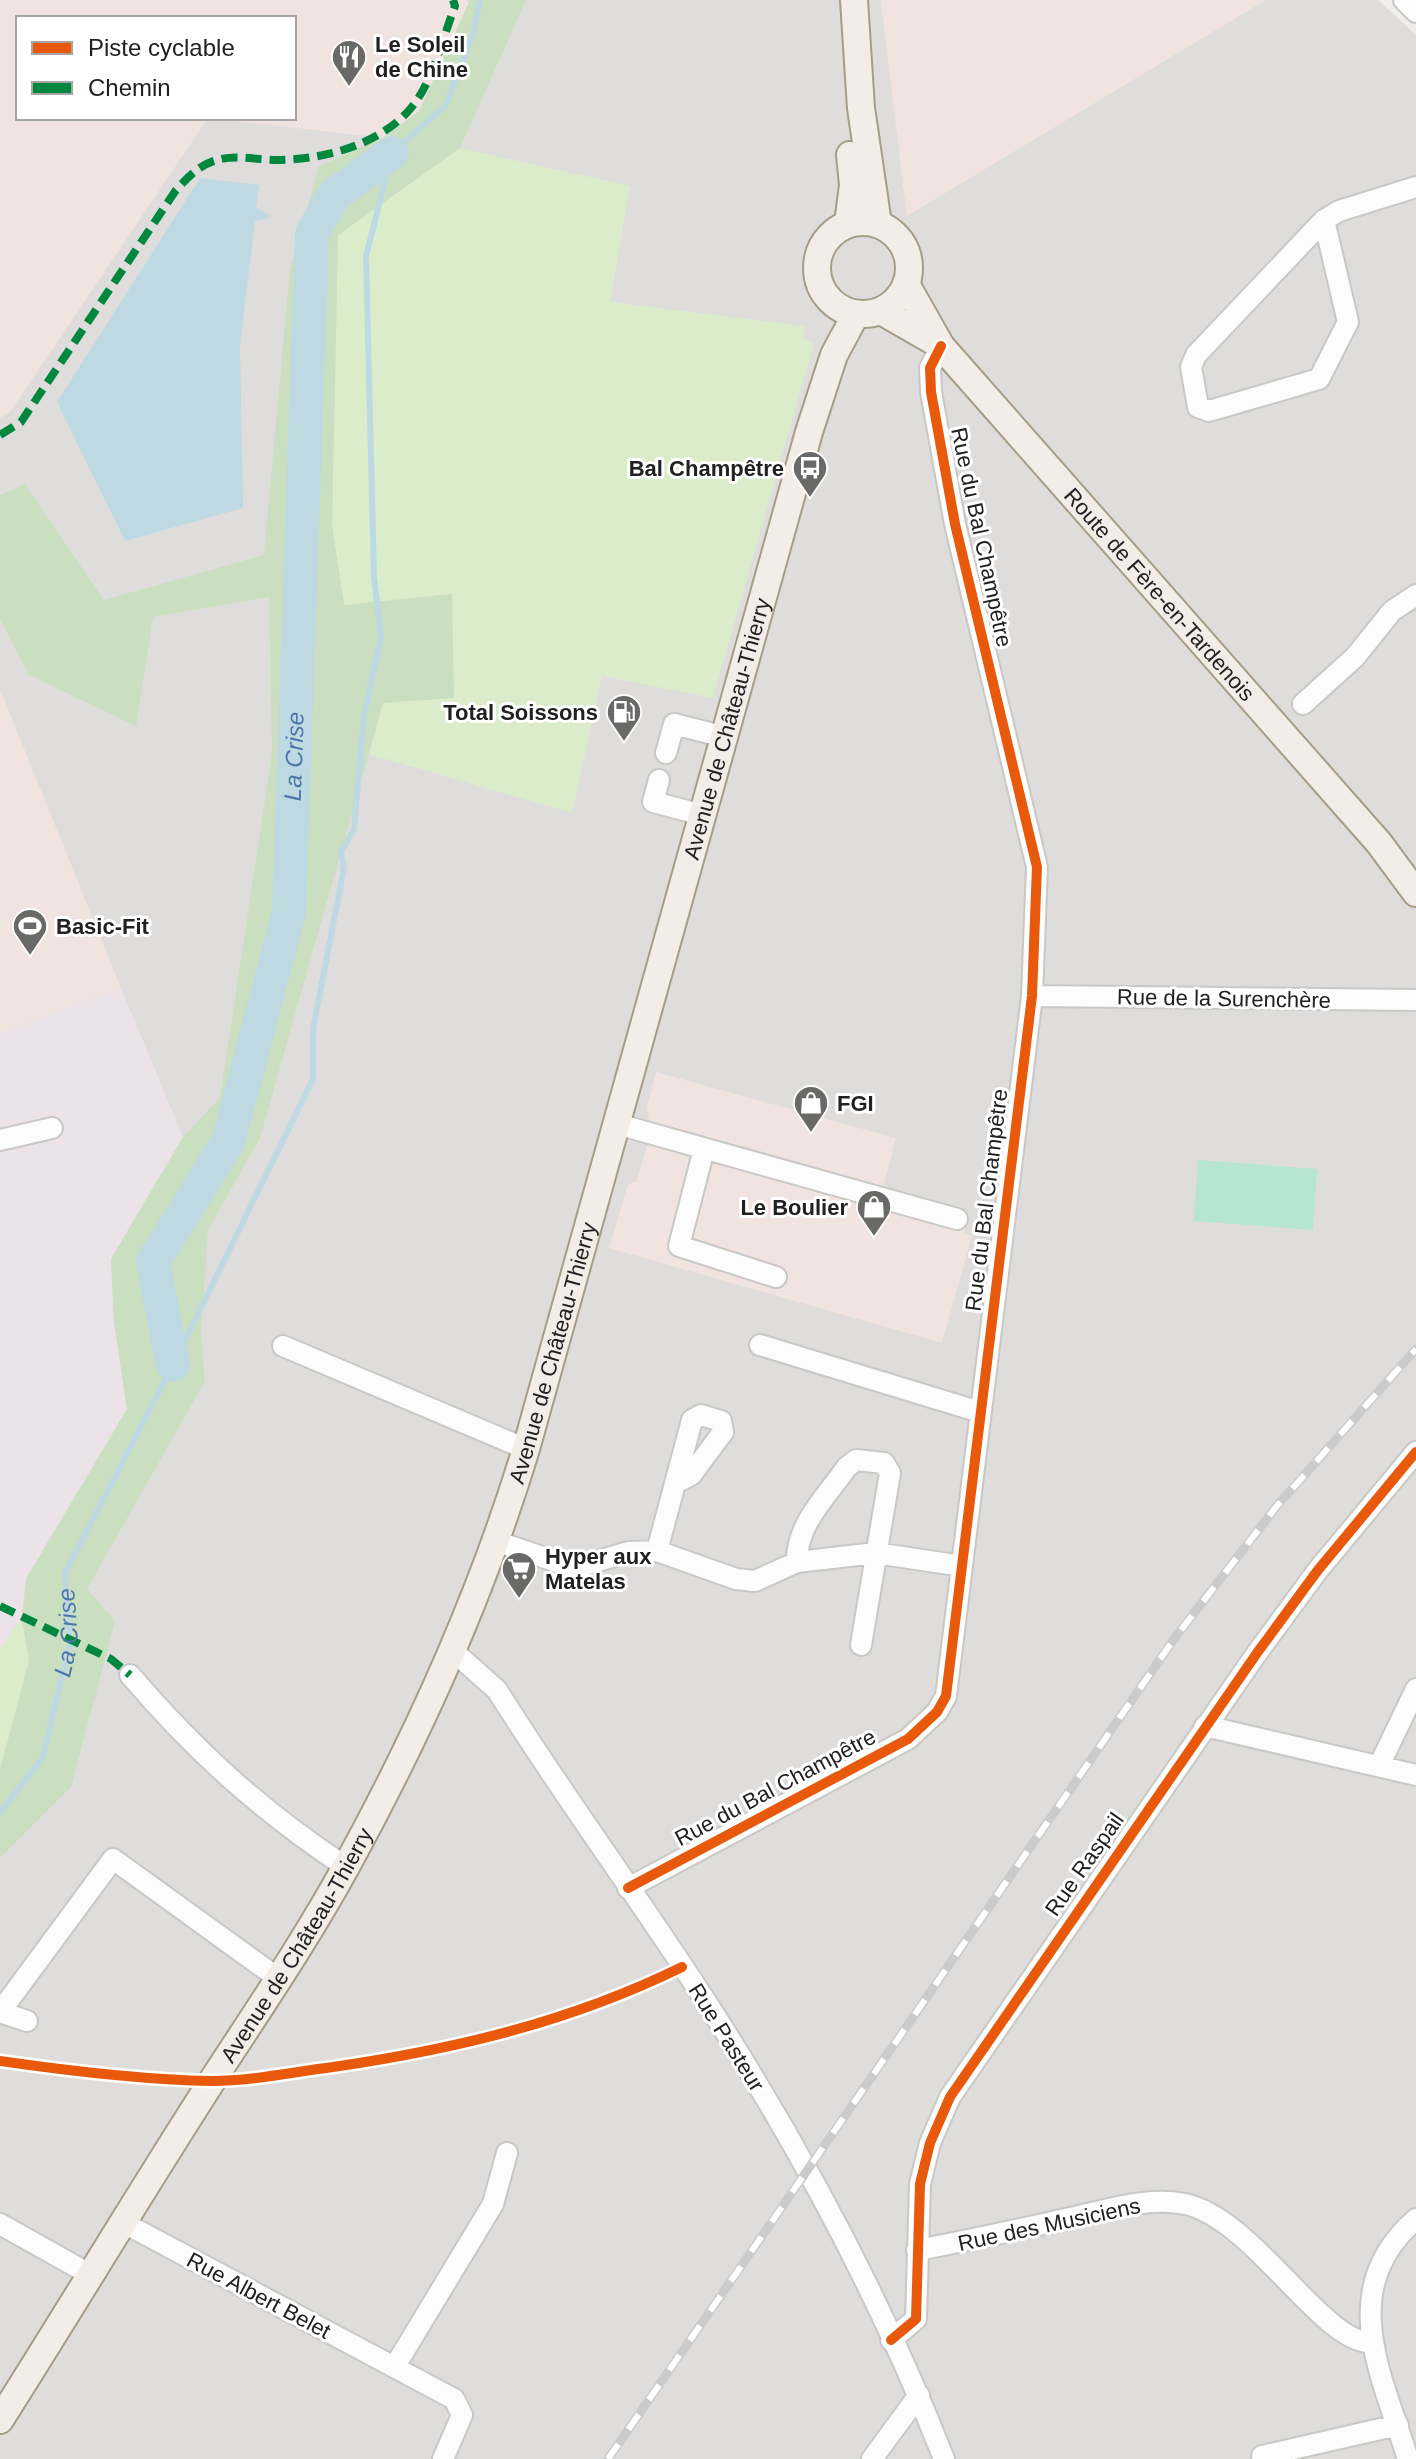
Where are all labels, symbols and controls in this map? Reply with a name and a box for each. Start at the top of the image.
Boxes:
legend [16,16,296,120]
place label: Le Soleil de Chine [375,32,468,82]
text: Piste cyclable [88,34,235,61]
restaurant icon: Le Soleil de Chine [330,38,368,88]
text: Chemin [88,74,171,101]
street label: Rue du Bal Champêtre [946,425,1017,649]
bus stop icon: Bal Champêtre [791,449,829,499]
place label: Bal Champêtre [629,456,784,481]
street label: Route de Fère-en-Tardenois [1059,483,1260,706]
street label: Avenue de Château-Thierry [679,595,775,862]
fuel station icon: Total Soissons [605,693,643,743]
place label: Total Soissons [443,700,598,725]
water label: La Crise [279,711,309,802]
sports icon: Basic-Fit [11,907,49,957]
place label: Basic-Fit [56,914,150,939]
street label: Rue de la Surenchère [1117,984,1331,1013]
shop icon: FGI [792,1084,830,1134]
street label: Rue du Bal Champêtre [960,1087,1013,1313]
place label: FGI [837,1091,874,1116]
shop icon: Le Boulier [855,1188,893,1238]
place label: Le Boulier [740,1195,848,1220]
street label: Avenue de Château-Thierry [504,1220,601,1487]
place label: Hyper aux Matelas [545,1544,652,1594]
supermarket icon: Hyper aux Matelas [500,1550,538,1600]
water label: La Crise [48,1587,83,1679]
street label: Rue du Bal Champêtre [671,1724,880,1851]
street label: Rue Raspail [1040,1808,1129,1921]
street label: Avenue de Château-Thierry [216,1824,378,2067]
street label: Rue Pasteur [684,1979,770,2096]
street label: Rue des Musiciens [956,2193,1143,2256]
street label: Rue Albert Belet [183,2247,335,2344]

